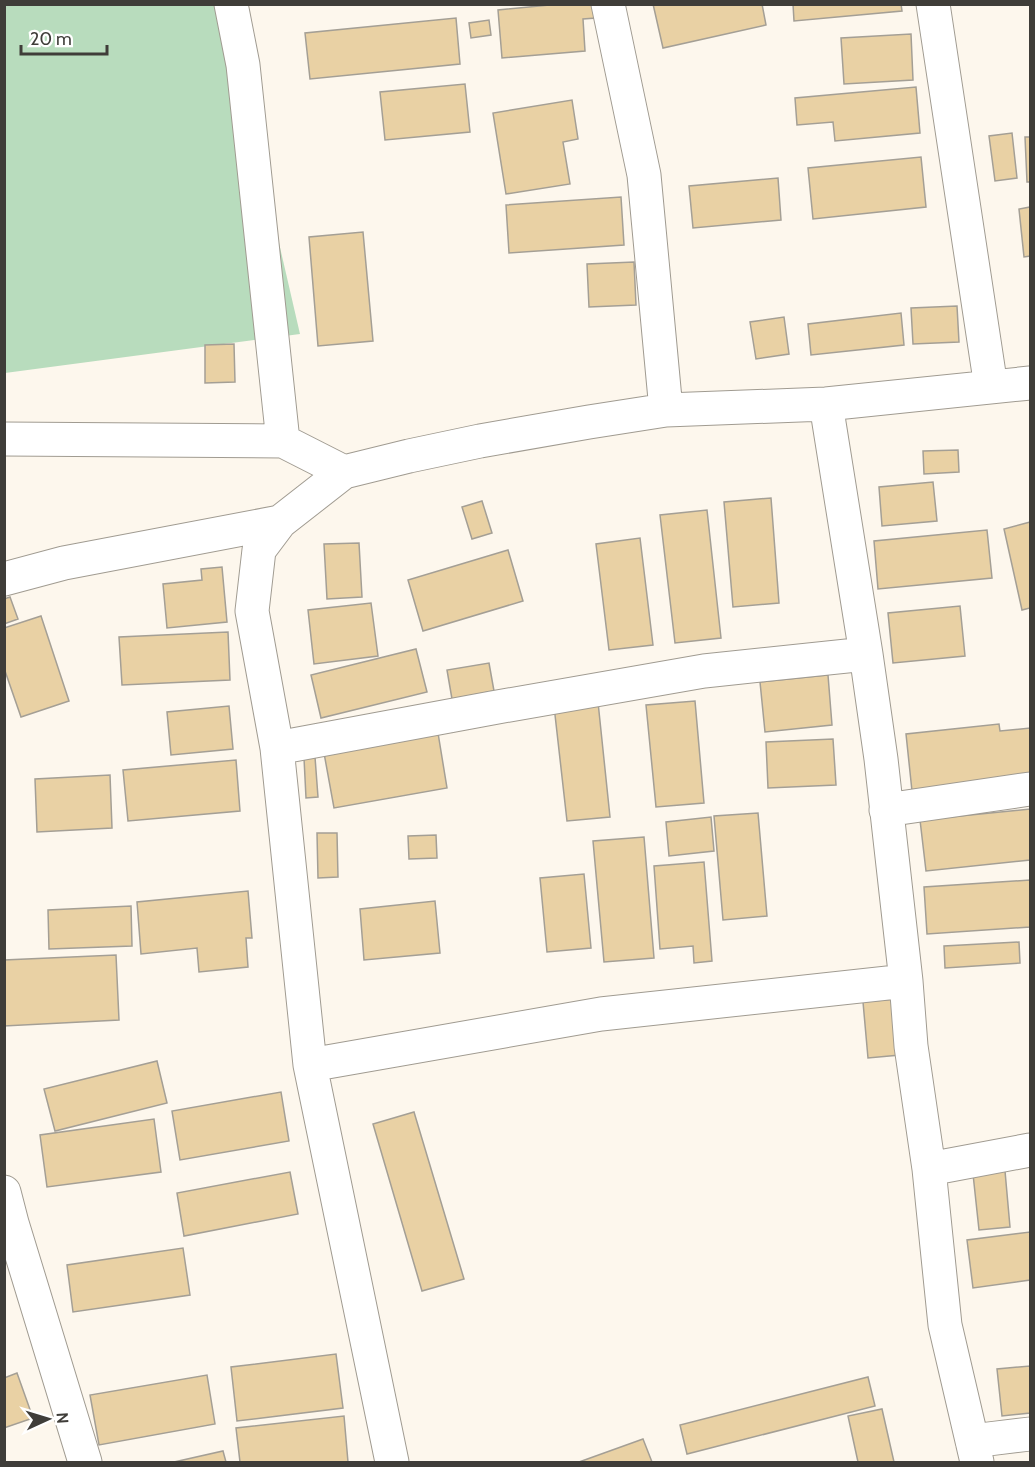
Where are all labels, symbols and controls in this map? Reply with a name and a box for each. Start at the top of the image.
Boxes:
scale bar [21,18,106,56]
text: 20 m [30,28,72,50]
north arrow [18,1389,78,1449]
text: N [53,1412,72,1424]

